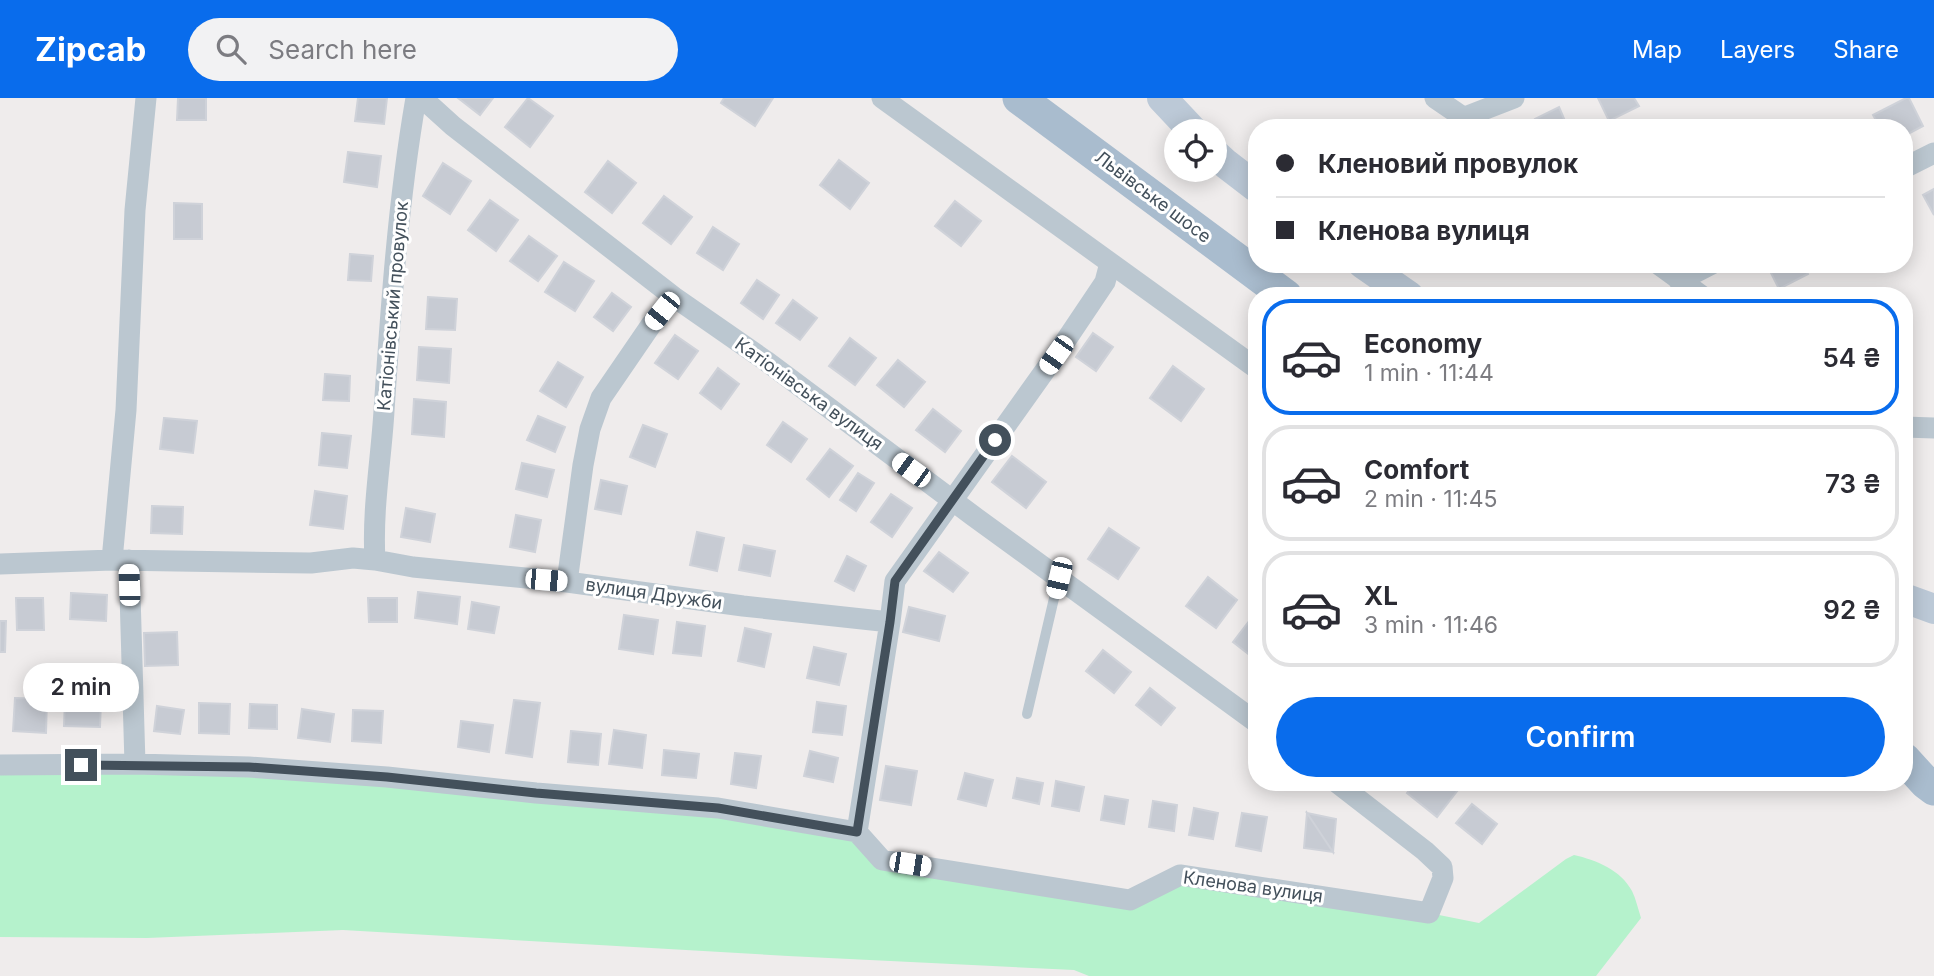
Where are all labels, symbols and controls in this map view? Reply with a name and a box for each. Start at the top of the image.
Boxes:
search box [188,18,678,81]
text: Zipcab [35,29,146,69]
icon: search [212,30,250,68]
text: Search here [268,34,417,65]
text: Map [1632,35,1682,64]
text: Layers [1720,35,1795,64]
text: Share [1833,35,1899,64]
map controls [1164,119,1227,182]
button: locate [1164,119,1227,182]
street label: Львівське шосе [1091,146,1215,247]
text: Кленовий провулок [1318,148,1578,179]
street label: Катіонівський провулок [373,200,412,412]
text: Кленова вулиця [1318,215,1530,246]
car [641,288,684,334]
icon: car [1280,326,1343,389]
text: Economy [1364,328,1482,359]
car [1036,332,1077,378]
street label: Катіонівська вулиця [731,333,887,454]
text: 54 ₴ [1823,342,1881,373]
text: 1 min · 11:44 [1364,359,1494,387]
route start [979,424,1011,456]
car [888,449,935,491]
icon: car [1280,452,1343,515]
text: Comfort [1364,454,1469,485]
text: 73 ₴ [1825,468,1881,499]
text: 2 min · 11:45 [1364,485,1498,513]
car [1045,555,1074,601]
car [118,564,141,606]
car [525,568,568,592]
street label: вулиця Дружби [584,574,724,613]
icon: car [1280,578,1343,641]
text: XL [1364,580,1398,611]
text: 92 ₴ [1823,594,1881,625]
text: 3 min · 11:46 [1364,611,1498,639]
callout: 2 min [23,664,139,712]
text: 2 min [51,673,111,701]
button: Confirm [1276,697,1885,777]
route end [65,749,97,781]
car [888,850,933,878]
street label: Кленова вулиця [1182,866,1324,907]

